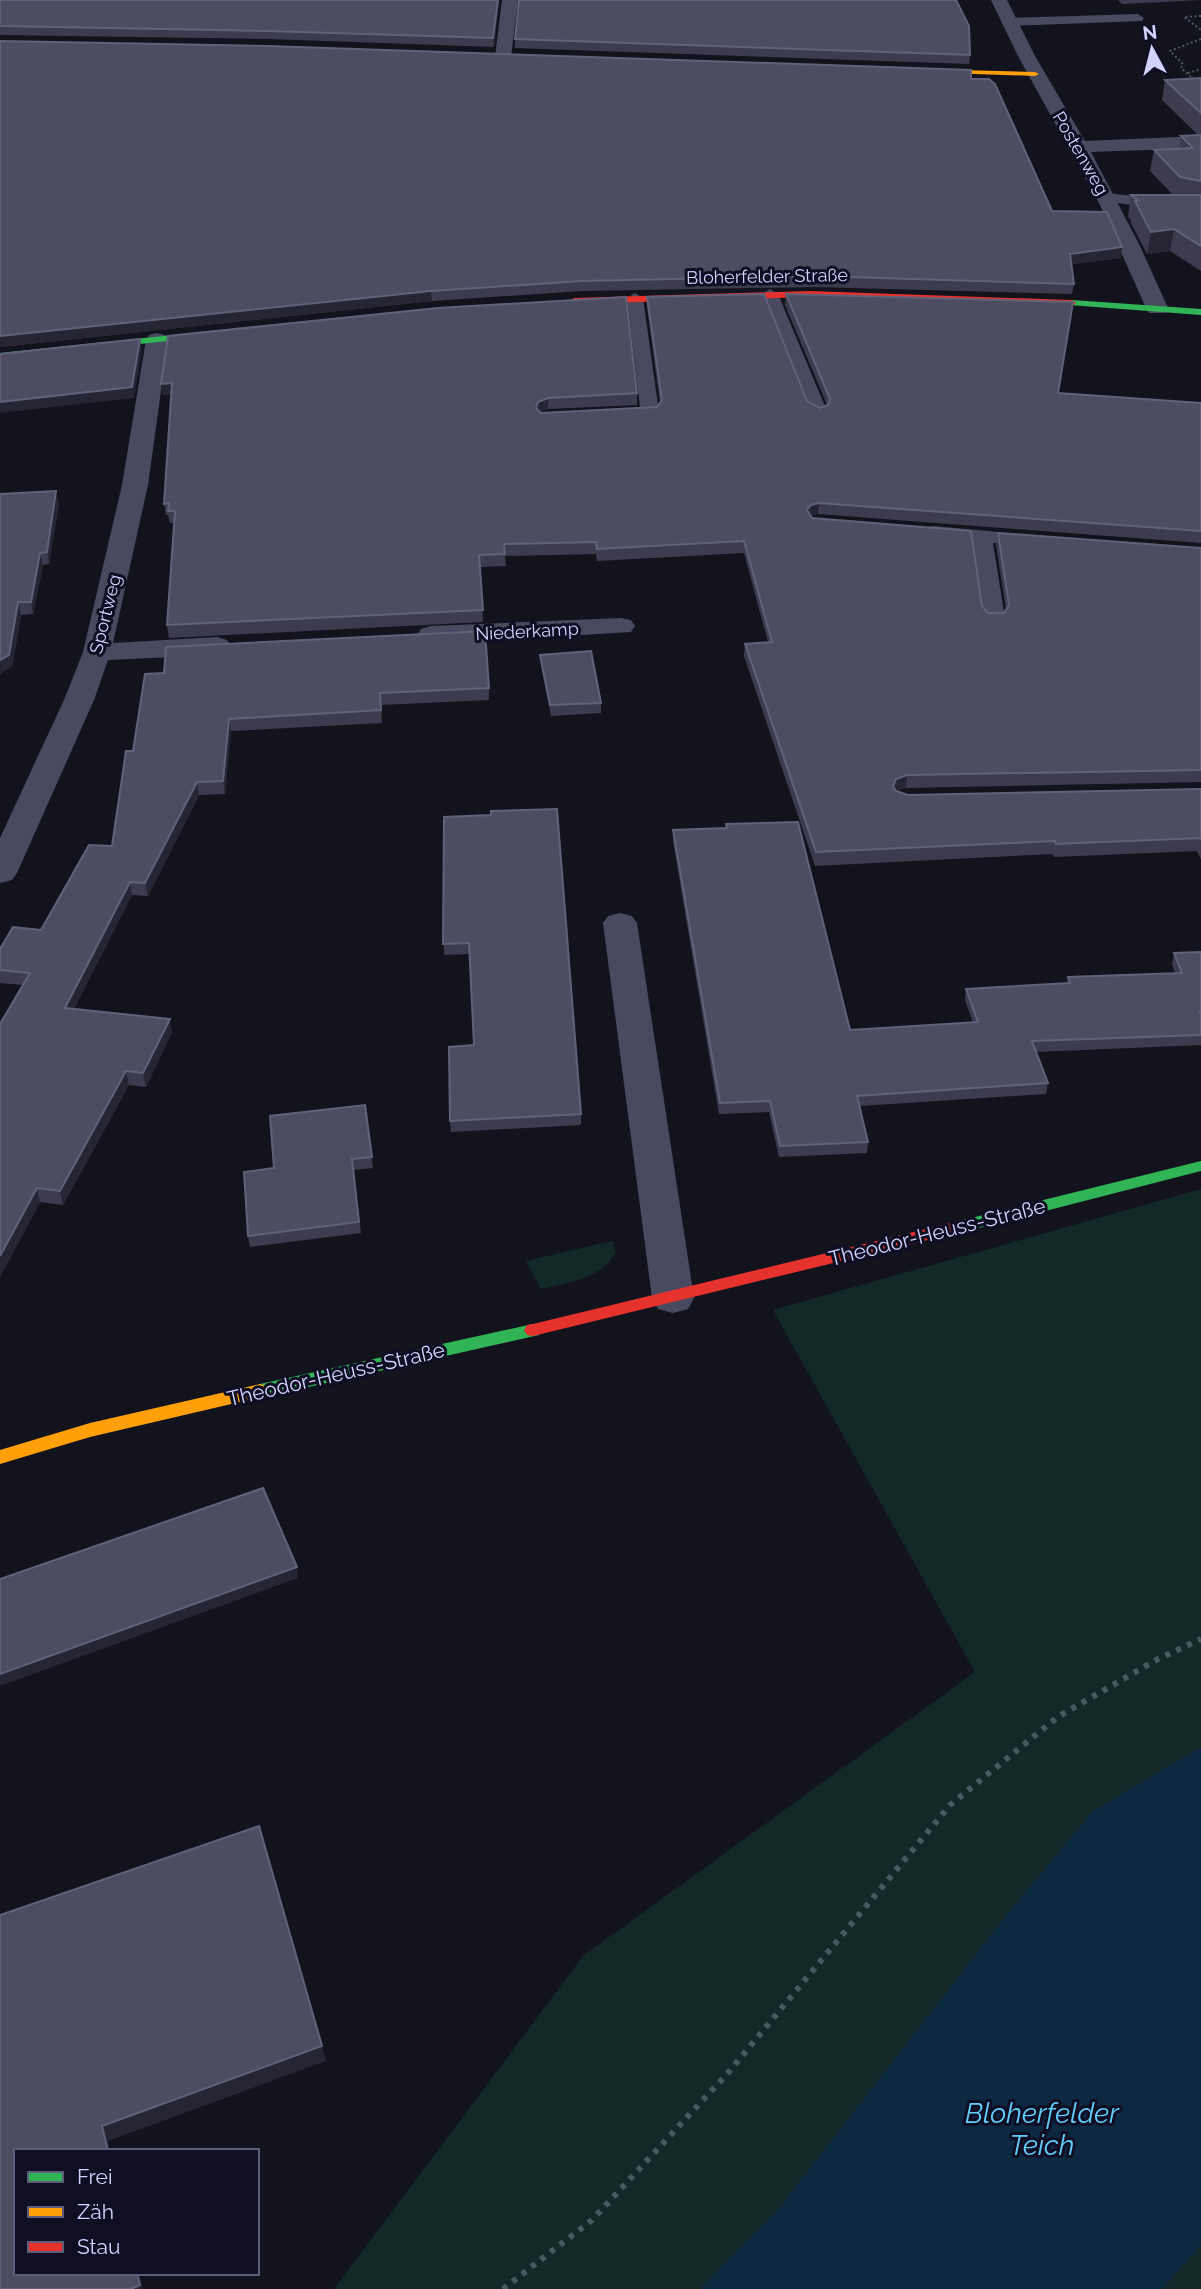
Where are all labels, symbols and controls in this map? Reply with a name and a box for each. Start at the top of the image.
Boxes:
north arrow [1117,14,1187,84]
text: N [1141,20,1158,44]
street label: Postenweg [1049,107,1113,199]
street label: Bloherfelder Straße [686,264,848,288]
street label: Sportweg [85,572,125,656]
street label: Niederkamp [475,618,579,644]
street label: Theodor-Heuss-Straße [826,1193,1048,1271]
street label: Theodor-Heuss-Straße [225,1337,447,1411]
water label: Bloherfelder Teich [965,2097,1120,2162]
legend [14,2149,259,2275]
text: Frei [77,2164,113,2189]
text: Zäh [77,2199,114,2224]
text: Stau [77,2234,121,2259]

